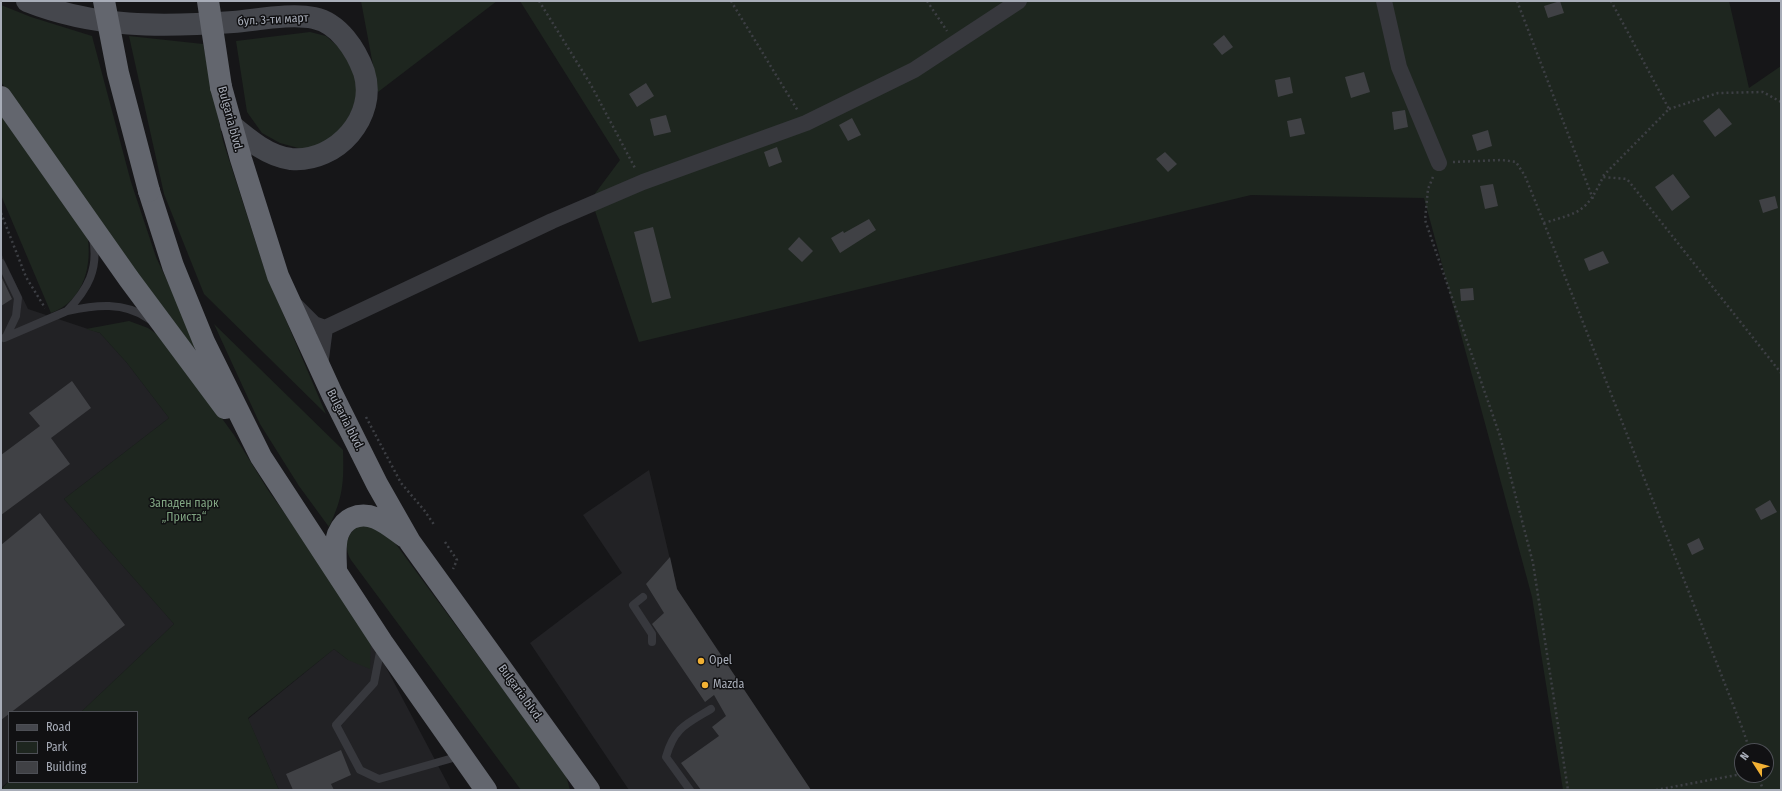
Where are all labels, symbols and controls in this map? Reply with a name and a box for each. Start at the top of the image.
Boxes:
street label: бул. 3-ти март [237,11,309,29]
street label: Bulgaria blvd. [214,85,246,153]
street label: Bulgaria blvd. [323,387,367,453]
park label: Западен парк „Приста“ [149,497,219,525]
place label: Opel [709,654,732,668]
marker: Opel [696,656,706,666]
street label: Bulgaria blvd. [495,662,545,724]
place label: Mazda [713,678,744,692]
marker: Mazda [700,680,710,690]
legend [8,711,138,783]
text: Road [46,720,71,734]
text: Park [46,740,67,754]
north arrow [1734,743,1774,783]
text: N [1737,750,1752,763]
text: Building [46,760,86,774]

